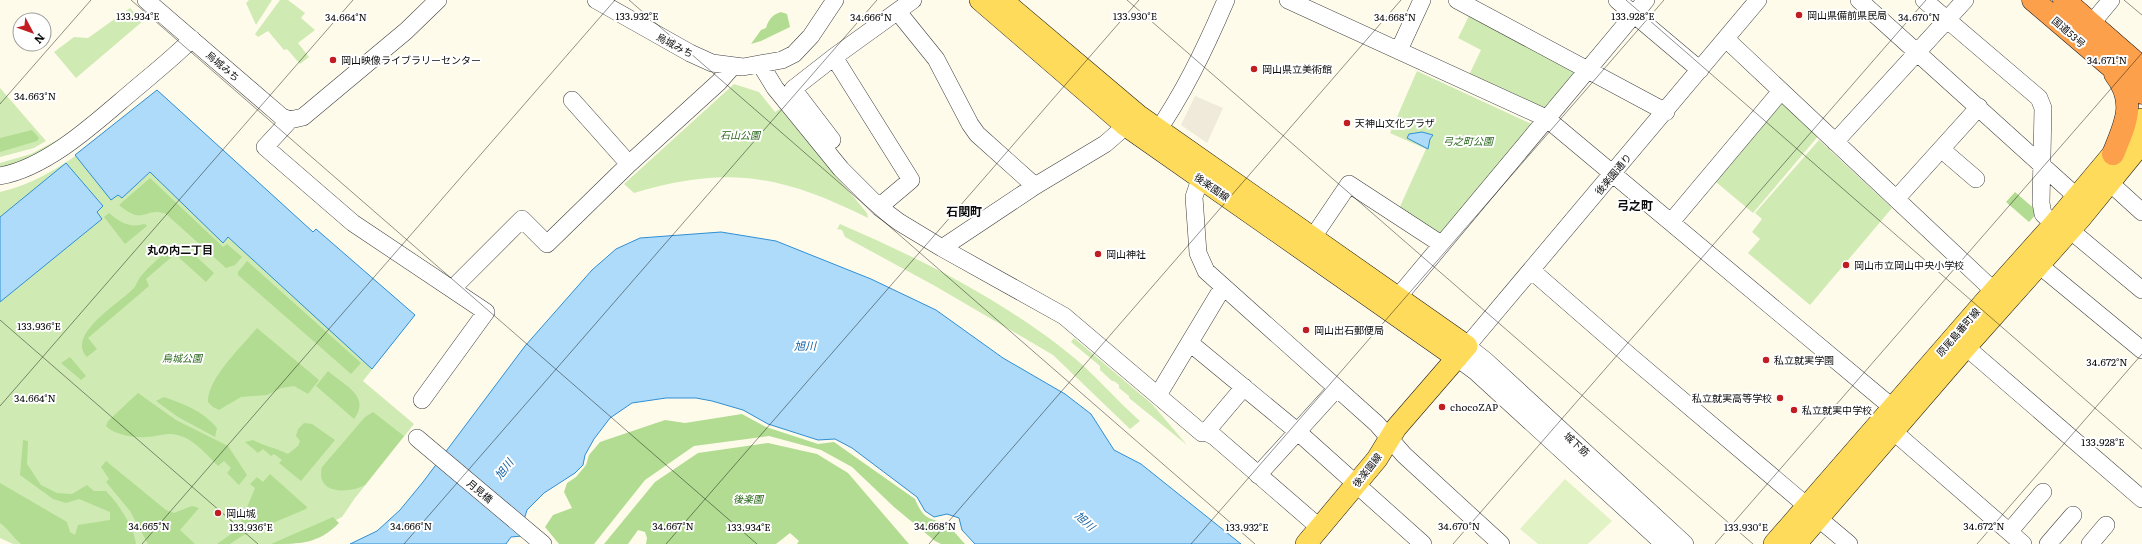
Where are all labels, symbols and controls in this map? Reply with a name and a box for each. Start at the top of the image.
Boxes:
place label: 岡山県備前県民局 [1807,7,1887,22]
text: 133.934°E [116,8,160,23]
text: 133.932°E [615,8,659,23]
text: 133.930°E [1113,8,1157,23]
text: 133.928°E [1611,8,1655,23]
text: 34.664°N [325,9,367,24]
text: 34.666°N [850,9,892,24]
text: 34.668°N [1374,9,1416,24]
text: 34.670°N [1898,9,1940,24]
marker: 岡山県備前県民局 [1794,10,1804,20]
north arrow [12,12,52,52]
street label: 国道53号 [2049,13,2090,51]
street label: 烏城みち [654,29,696,61]
text: N [31,30,49,48]
street label: 烏城みち [203,47,243,84]
place label: 岡山映像ライブラリーセンター [341,52,481,67]
text: 34.671°N [2087,52,2127,67]
marker: 岡山映像ライブラリーセンター [328,55,338,65]
place label: 岡山県立美術館 [1262,61,1332,76]
marker: 岡山県立美術館 [1249,64,1259,74]
text: 34.663°N [14,88,56,103]
place label: 天神山文化プラザ [1355,115,1435,130]
marker: 天神山文化プラザ [1342,118,1352,128]
park label: 石山公園 [720,127,762,142]
park label: 弓之町公園 [1443,133,1495,148]
street label: 後楽園通り [1591,150,1634,198]
street label: 後楽園線 [1192,169,1233,204]
district label: 弓之町 [1617,196,1653,214]
district label: 石関町 [946,202,982,220]
district label: 丸の内二丁目 [147,241,213,257]
place label: 岡山神社 [1106,246,1146,261]
marker: 岡山神社 [1093,249,1103,259]
place label: 岡山市立岡山中央小学校 [1854,257,1964,272]
marker: 岡山市立岡山中央小学校 [1841,260,1851,270]
street label: 原尾島番町線 [1932,304,1983,359]
text: 133.936°E [17,318,61,333]
place label: 岡山出石郵便局 [1314,322,1384,337]
marker: 岡山出石郵便局 [1301,325,1311,335]
water label: 旭川 [794,337,817,353]
park label: 烏城公園 [162,350,204,365]
place label: 私立就実学園 [1774,352,1834,367]
text: 34.672°N [2086,354,2128,369]
marker: 私立就実学園 [1761,355,1771,365]
text: 34.664°N [14,390,56,405]
place label: 私立就実高等学校 [1692,390,1772,405]
marker: 私立就実高等学校 [1775,393,1785,403]
place label: chocoZAP [1450,399,1498,414]
marker: chocoZAP [1437,402,1447,412]
place label: 私立就実中学校 [1802,402,1872,417]
marker: 私立就実中学校 [1789,405,1799,415]
street label: 城下筋 [1561,428,1593,459]
text: 133.928°E [2081,434,2125,449]
street label: 後楽園線 [1348,449,1385,490]
water label: 旭川 [490,454,517,482]
street label: 月見橋 [464,475,497,506]
park label: 後楽園 [733,491,765,506]
place label: 岡山城 [226,505,256,520]
water label: 旭川 [1072,507,1100,534]
marker: 岡山城 [213,508,223,518]
text: 34.665°N [128,518,170,533]
text: 34.666°N [390,518,432,533]
text: 34.667°N [652,518,694,533]
text: 34.668°N [914,518,956,533]
text: 34.670°N [1438,518,1480,533]
text: 34.672°N [1963,518,2005,533]
text: 133.936°E [229,519,273,534]
text: 133.934°E [727,519,771,534]
text: 133.932°E [1225,519,1269,534]
text: 133.930°E [1724,519,1768,534]

